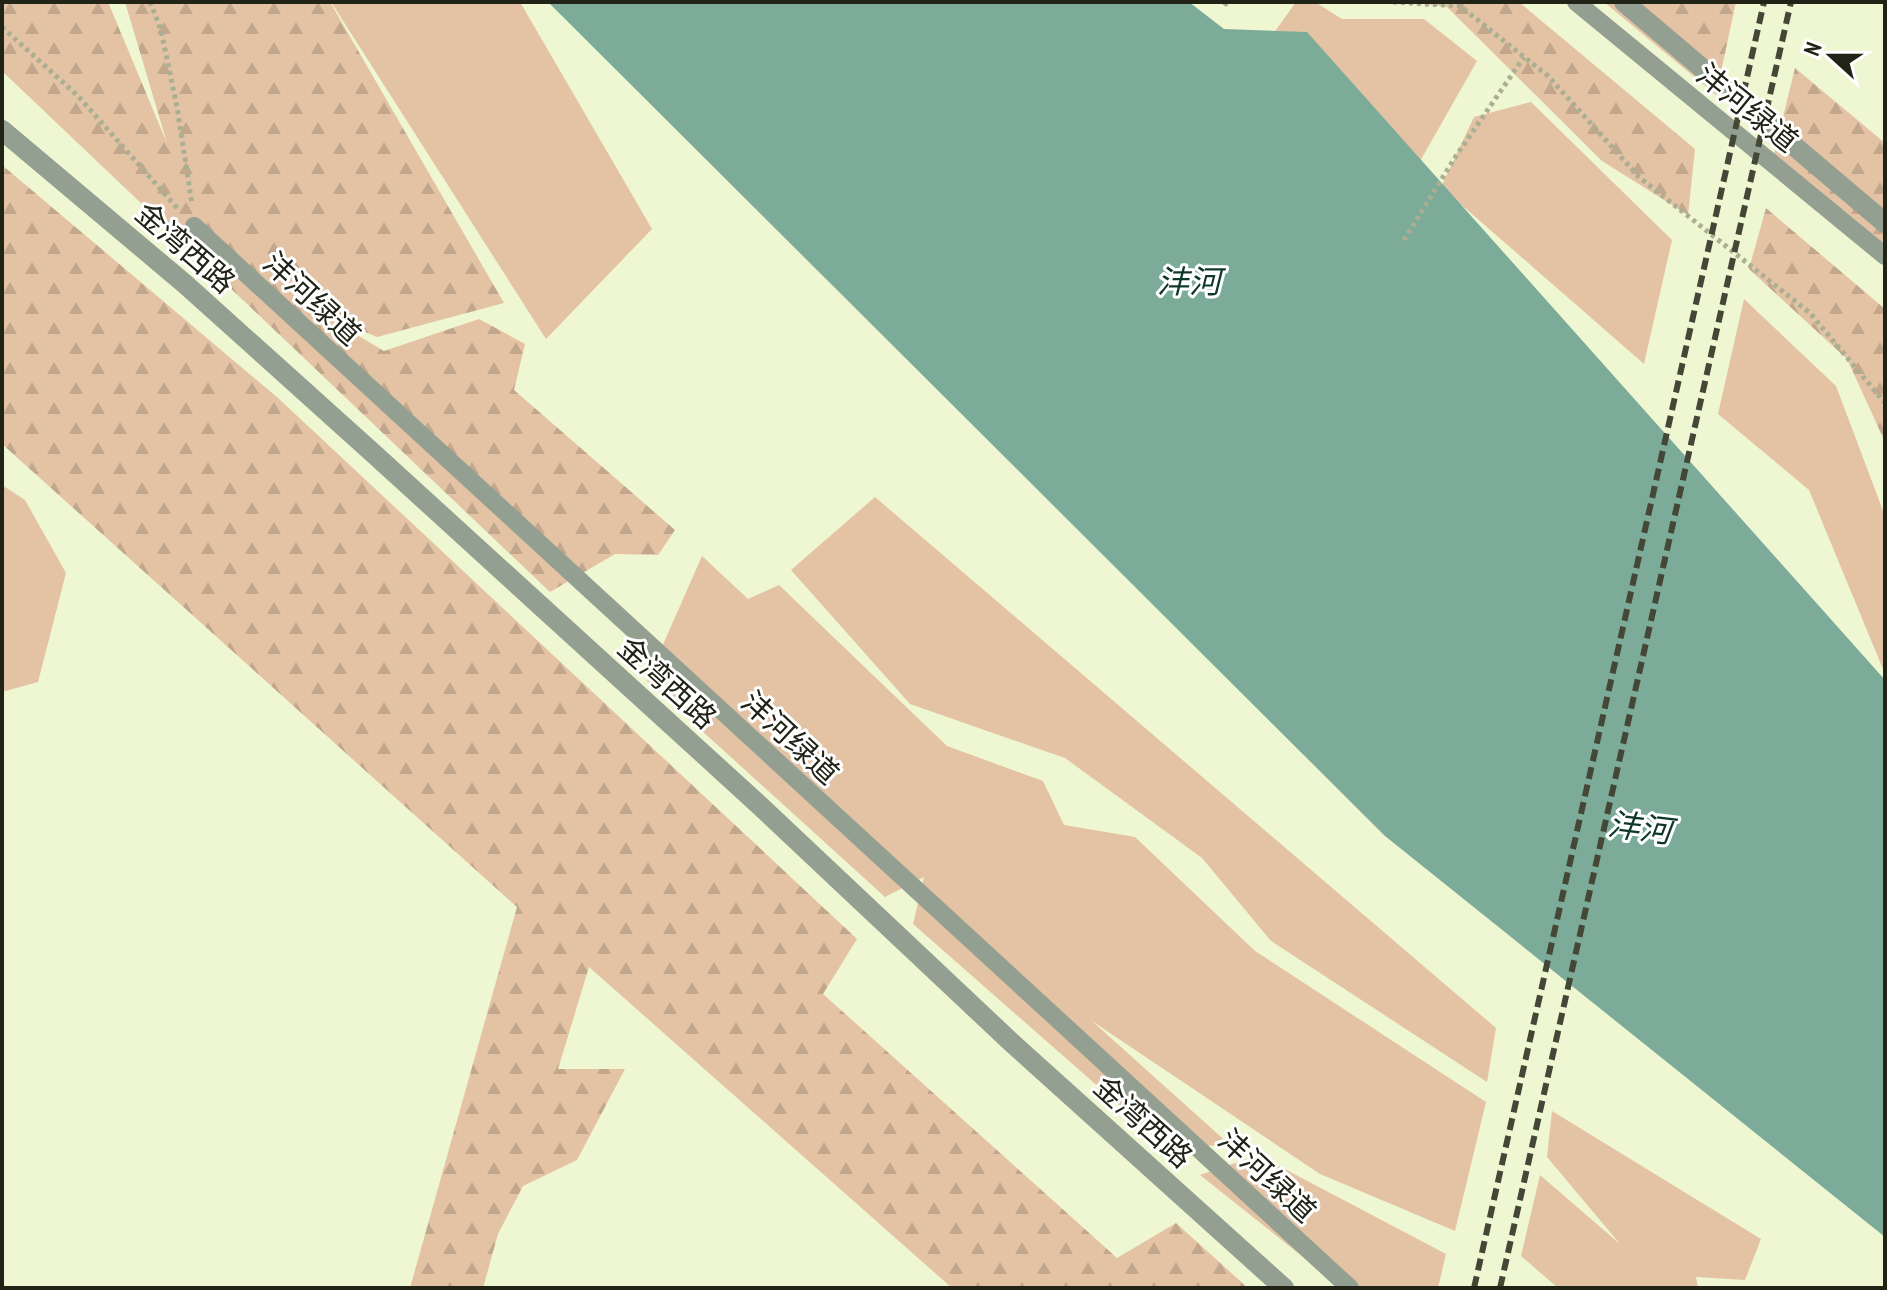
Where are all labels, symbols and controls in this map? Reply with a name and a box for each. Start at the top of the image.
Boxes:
north arrow [1791,16,1871,96]
text: N [1797,38,1828,59]
street label: 沣河绿道 [1689,54,1807,160]
street label: 金湾西路 [128,193,244,301]
street label: 沣河绿道 [256,243,370,353]
water label: 沣河 [1157,260,1227,302]
street label: 金湾西路 [610,627,726,737]
street label: 沣河绿道 [734,682,848,792]
water label: 沣河 [1606,802,1680,852]
street label: 金湾西路 [1086,1066,1202,1176]
street label: 沣河绿道 [1211,1120,1325,1230]

